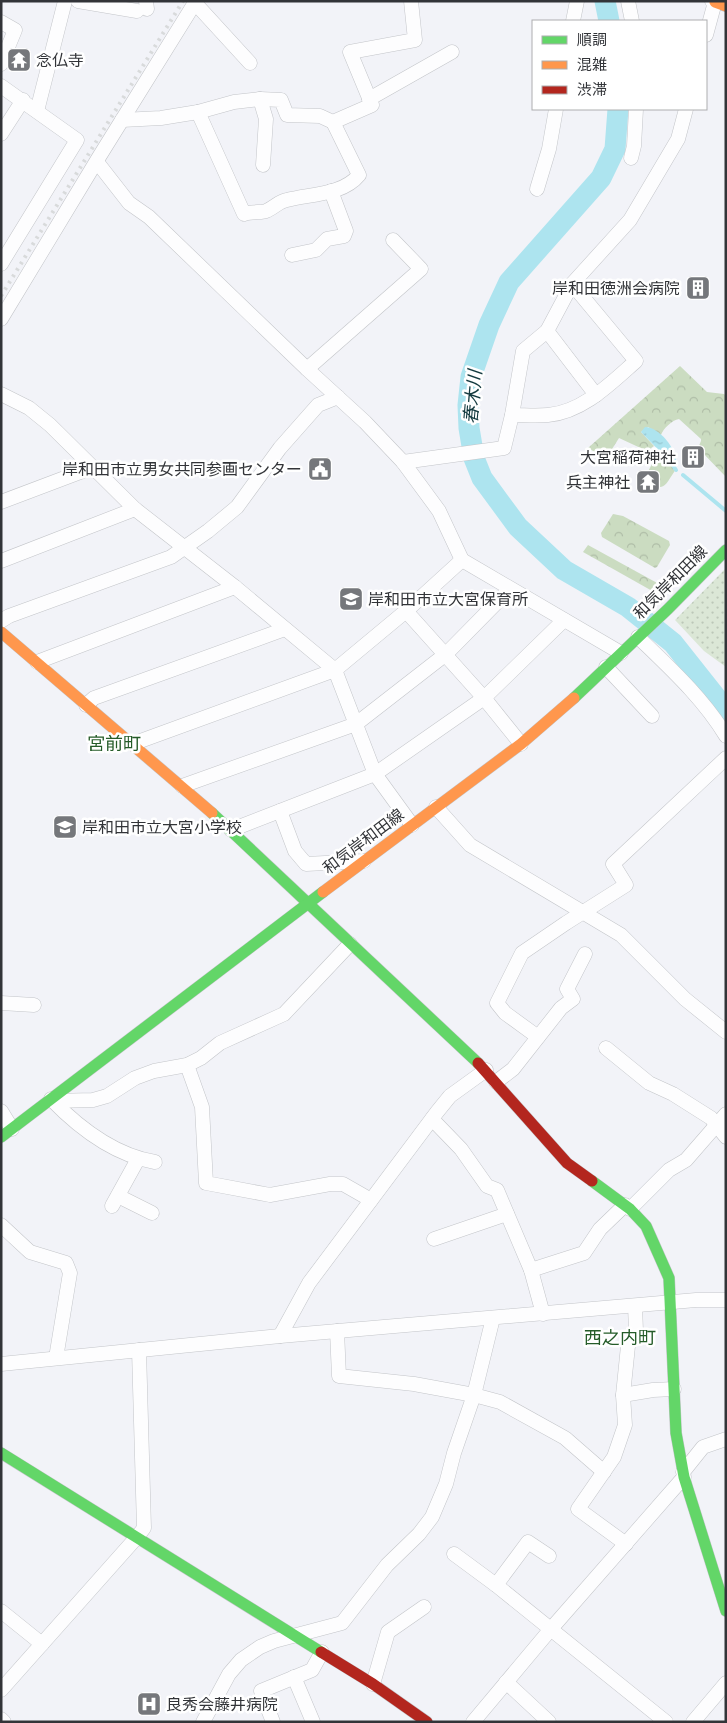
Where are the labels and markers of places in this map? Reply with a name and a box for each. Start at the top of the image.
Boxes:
temple icon: 念仏寺 [6,47,32,73]
place label: 念仏寺 [36,50,84,72]
building icon: 岸和田徳洲会病院 [685,275,711,301]
place label: 岸和田徳洲会病院 [552,278,680,300]
building icon: 大宮稲荷神社 [680,444,706,470]
place label: 大宮稲荷神社 [580,447,676,469]
public building icon: 岸和田市立男女共同参画センター [307,456,333,482]
place label: 岸和田市立男女共同参画センター [62,459,302,481]
temple icon: 兵主神社 [635,469,661,495]
place label: 兵主神社 [566,472,630,494]
school or university icon: 岸和田市立大宮保育所 [338,586,364,612]
place label: 岸和田市立大宮保育所 [368,589,528,611]
school or university icon: 岸和田市立大宮小学校 [52,814,78,840]
place label: 岸和田市立大宮小学校 [82,817,242,839]
hospital icon: 良秀会藤井病院 [136,1691,162,1717]
place label: 良秀会藤井病院 [166,1694,278,1716]

